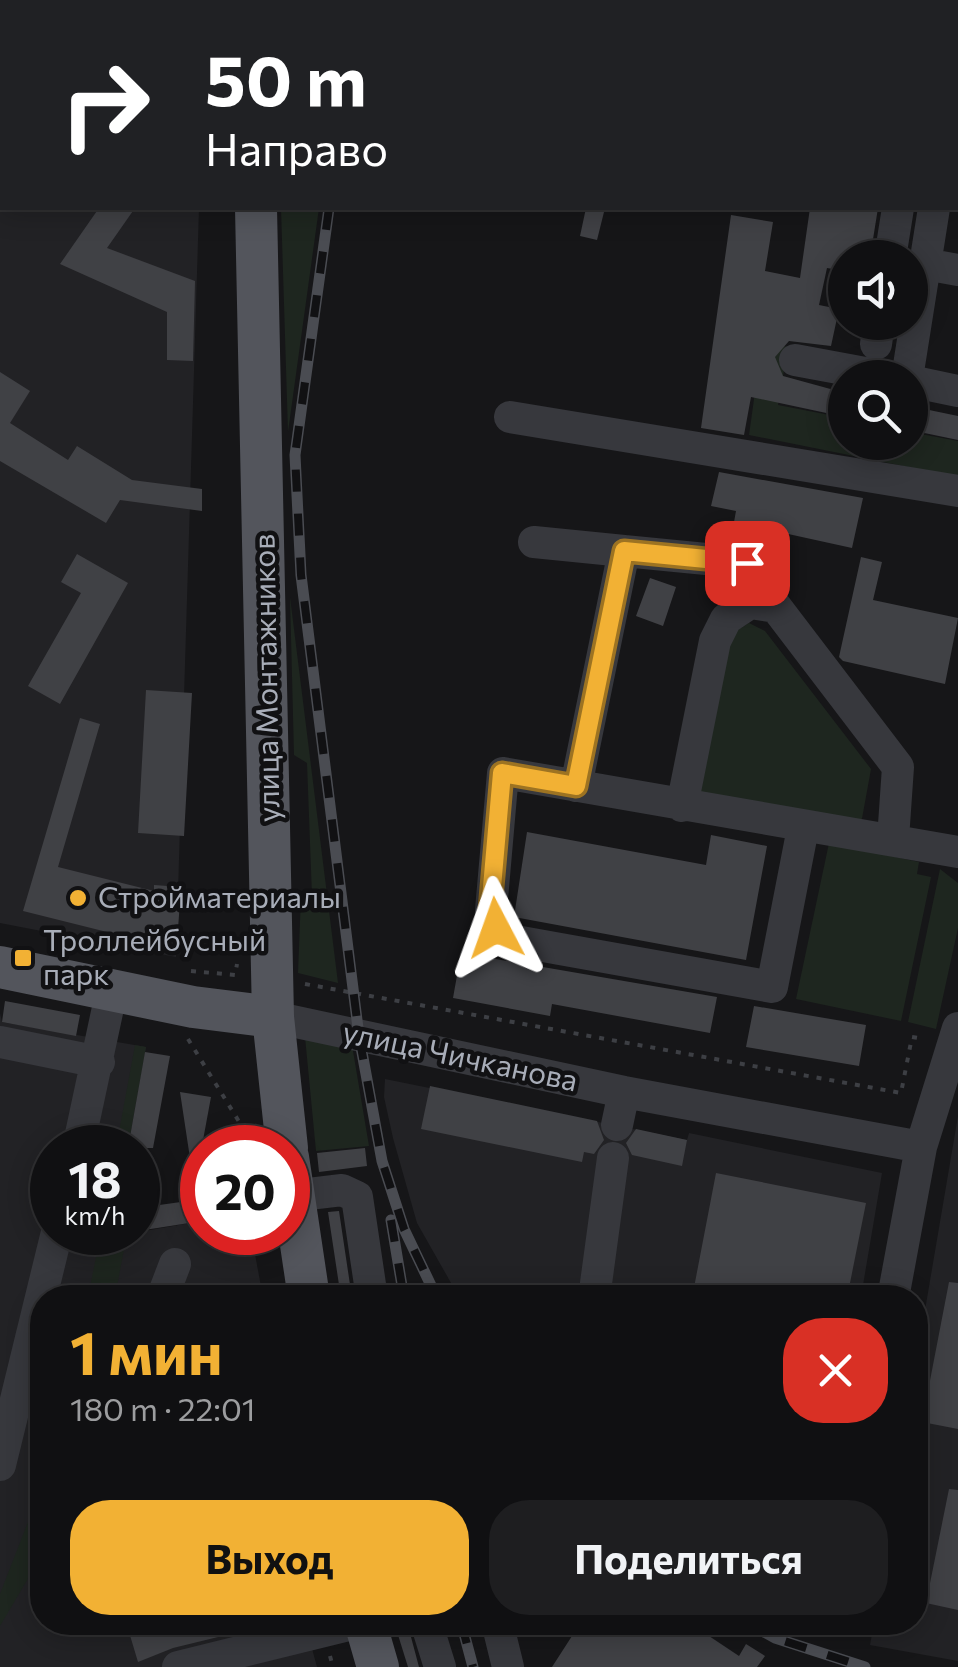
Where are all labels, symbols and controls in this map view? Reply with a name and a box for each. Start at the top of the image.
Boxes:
text: 50 m [205,35,367,120]
icon: right [40,40,170,170]
text: Направо [205,120,388,175]
map controls [828,240,928,460]
button: sound [828,240,928,340]
button: search [828,360,928,460]
pin [705,521,790,606]
street label: улица Монтажников [243,534,286,823]
icon: arrive [720,536,775,591]
position arrow [444,876,548,980]
place label: Стройматериалы [98,877,341,914]
marker: Стройматериалы [67,887,89,909]
place label: Троллейбусный парк [43,920,266,991]
marker: Троллейбусный парк [12,947,34,969]
street label: улица Чичканова [340,1012,581,1098]
speed limit sign: 20 [180,1125,310,1255]
text: 18 [68,1147,122,1208]
text: km/h [65,1200,125,1230]
text: 1 мин [70,1314,223,1387]
button: close [783,1318,888,1423]
text: 180 m · 22:01 [70,1388,255,1428]
button: Выход [70,1500,469,1615]
button: Поделиться [489,1500,888,1615]

